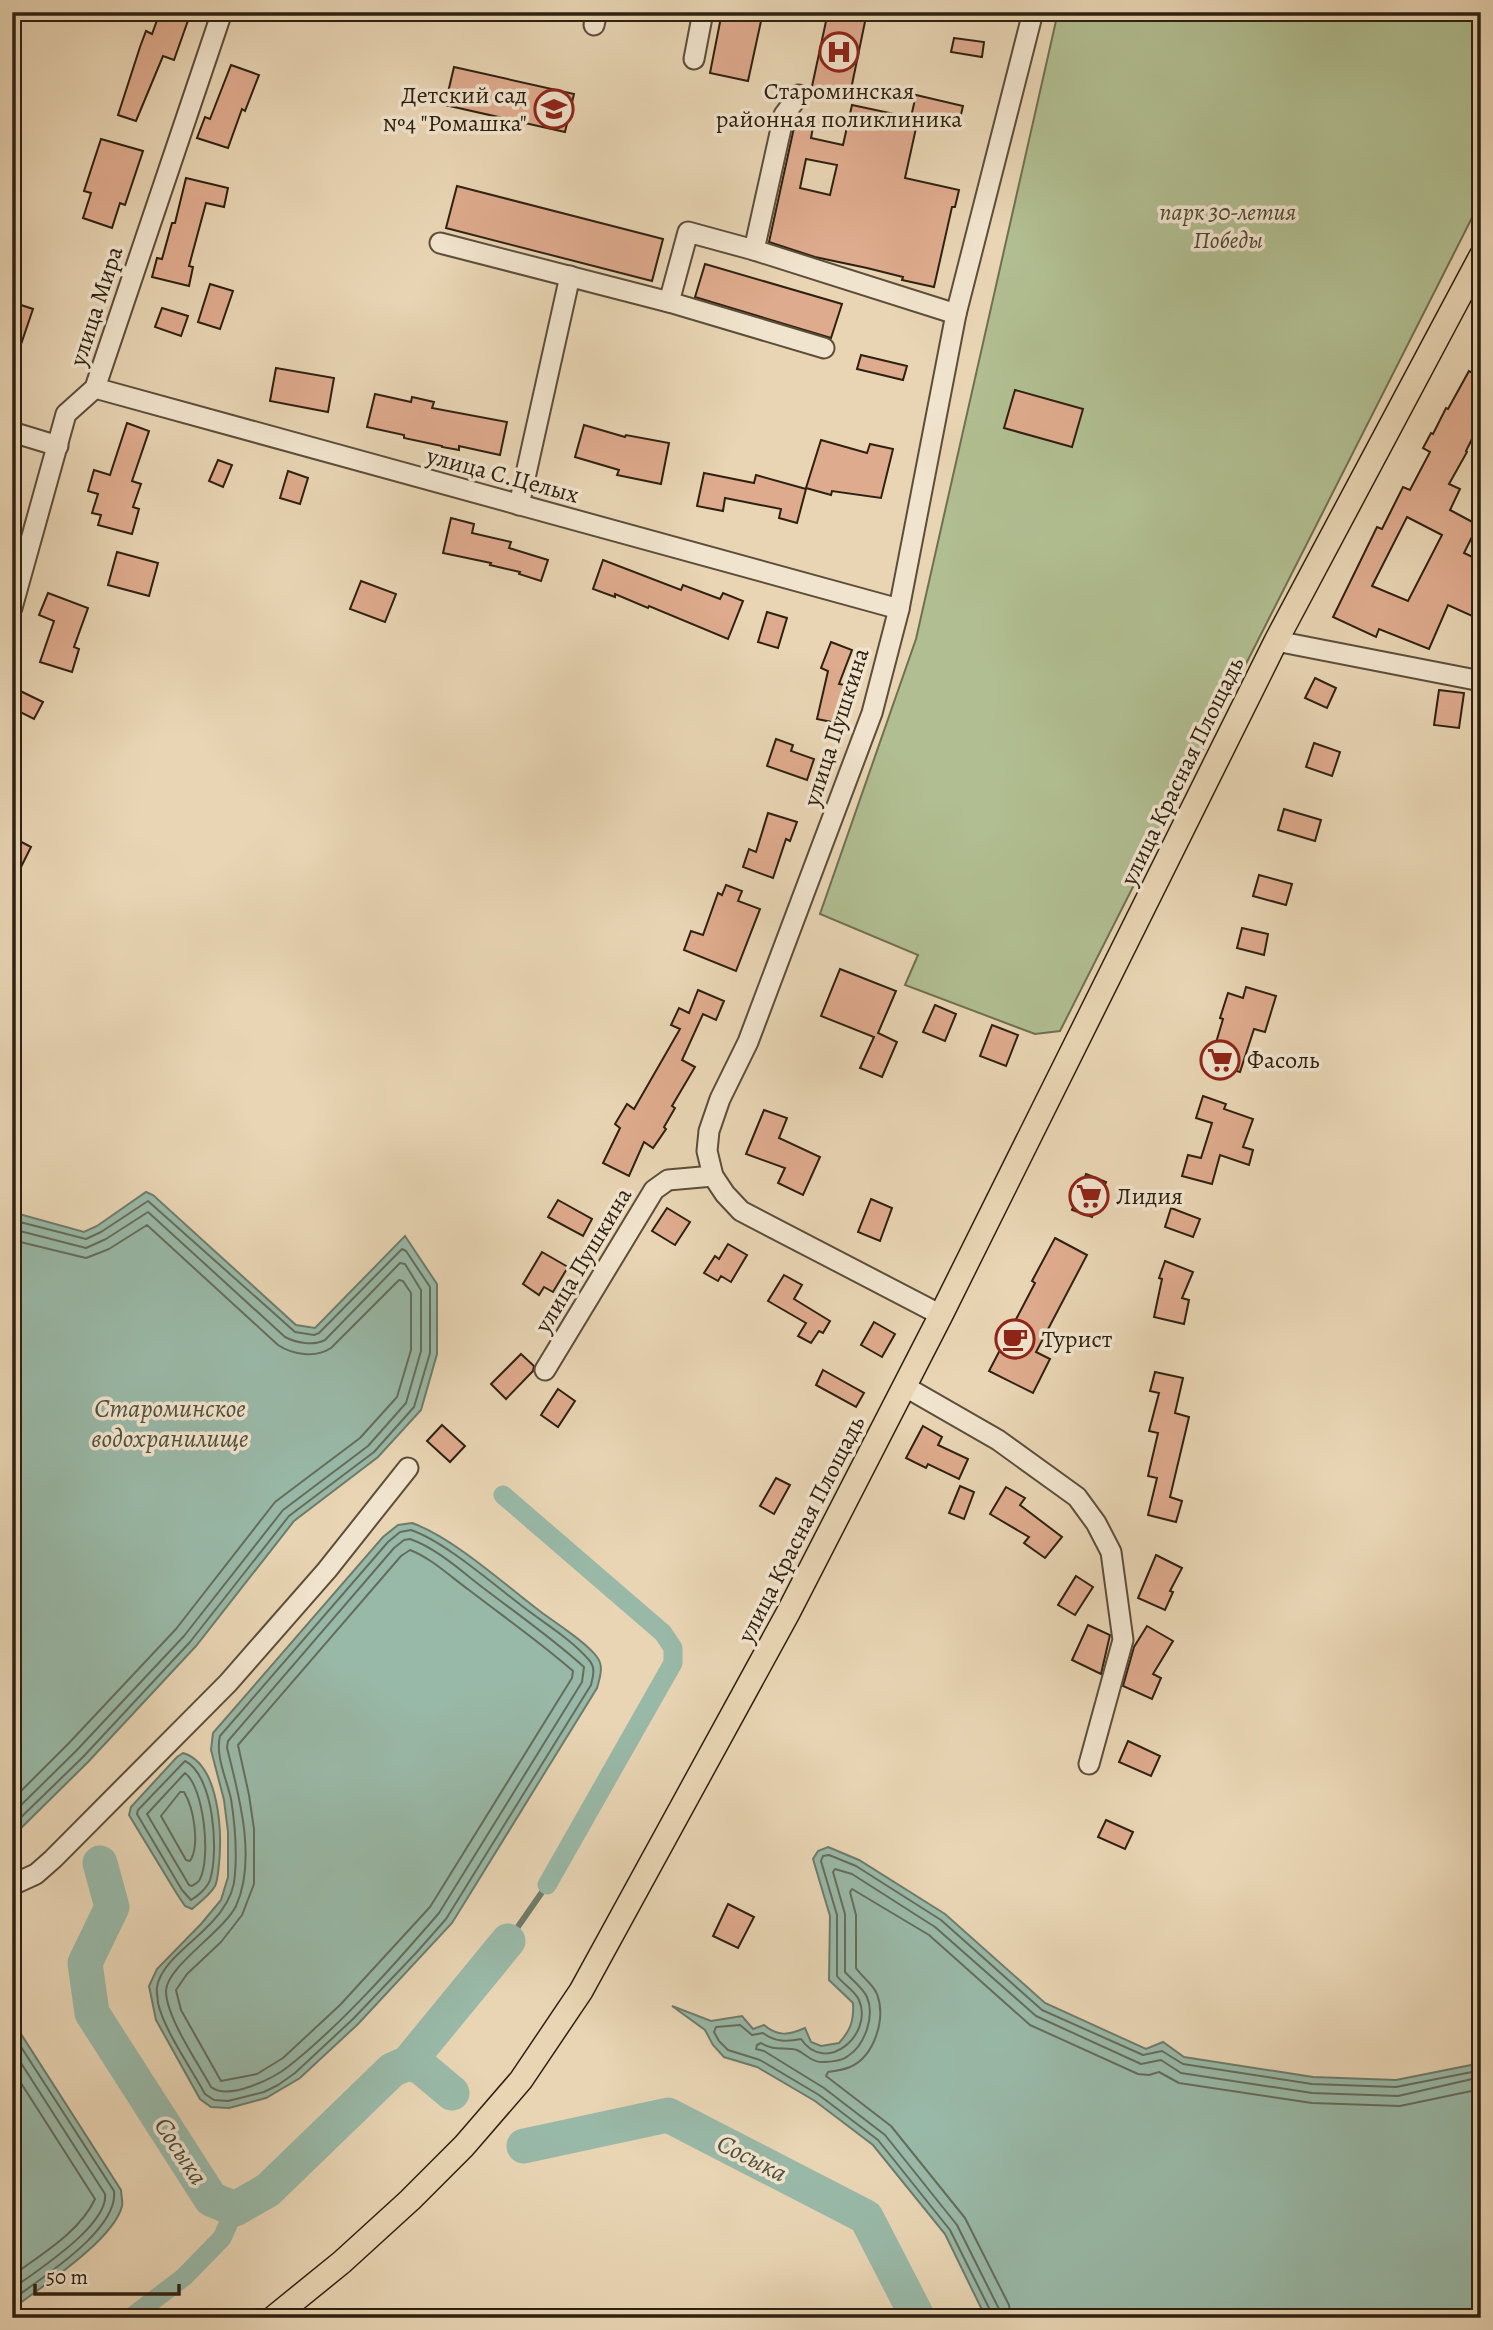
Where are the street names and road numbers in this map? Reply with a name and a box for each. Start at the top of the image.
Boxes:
street label: улица Мира [61,242,130,371]
street label: улица С.Целых [422,439,583,511]
street label: улица Пушкина [795,644,877,811]
street label: улица Красная Площадь [1112,651,1252,891]
street label: улица Пушкина [526,1181,639,1340]
street label: улица Красная Площадь [729,1410,872,1649]

